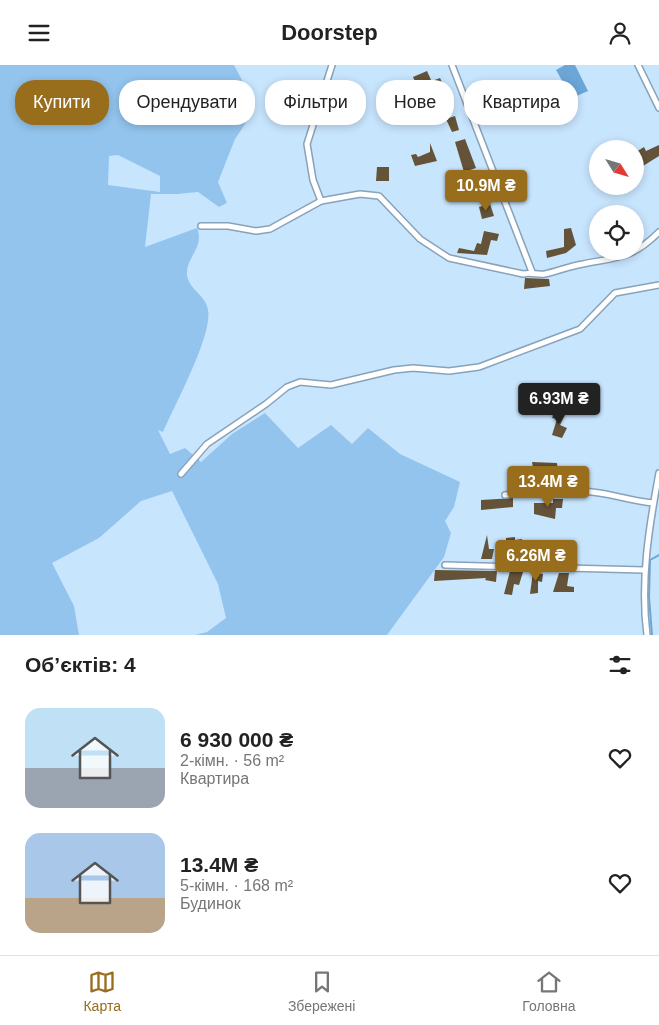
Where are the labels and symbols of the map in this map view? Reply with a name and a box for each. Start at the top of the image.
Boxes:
north arrow [589,140,644,195]
pin: 10.9M ₴ [440,169,532,212]
pin: 6.93M ₴ [513,383,605,425]
pin: 13.4M ₴ [502,465,594,508]
pin: 6.26M ₴ [490,539,582,582]

